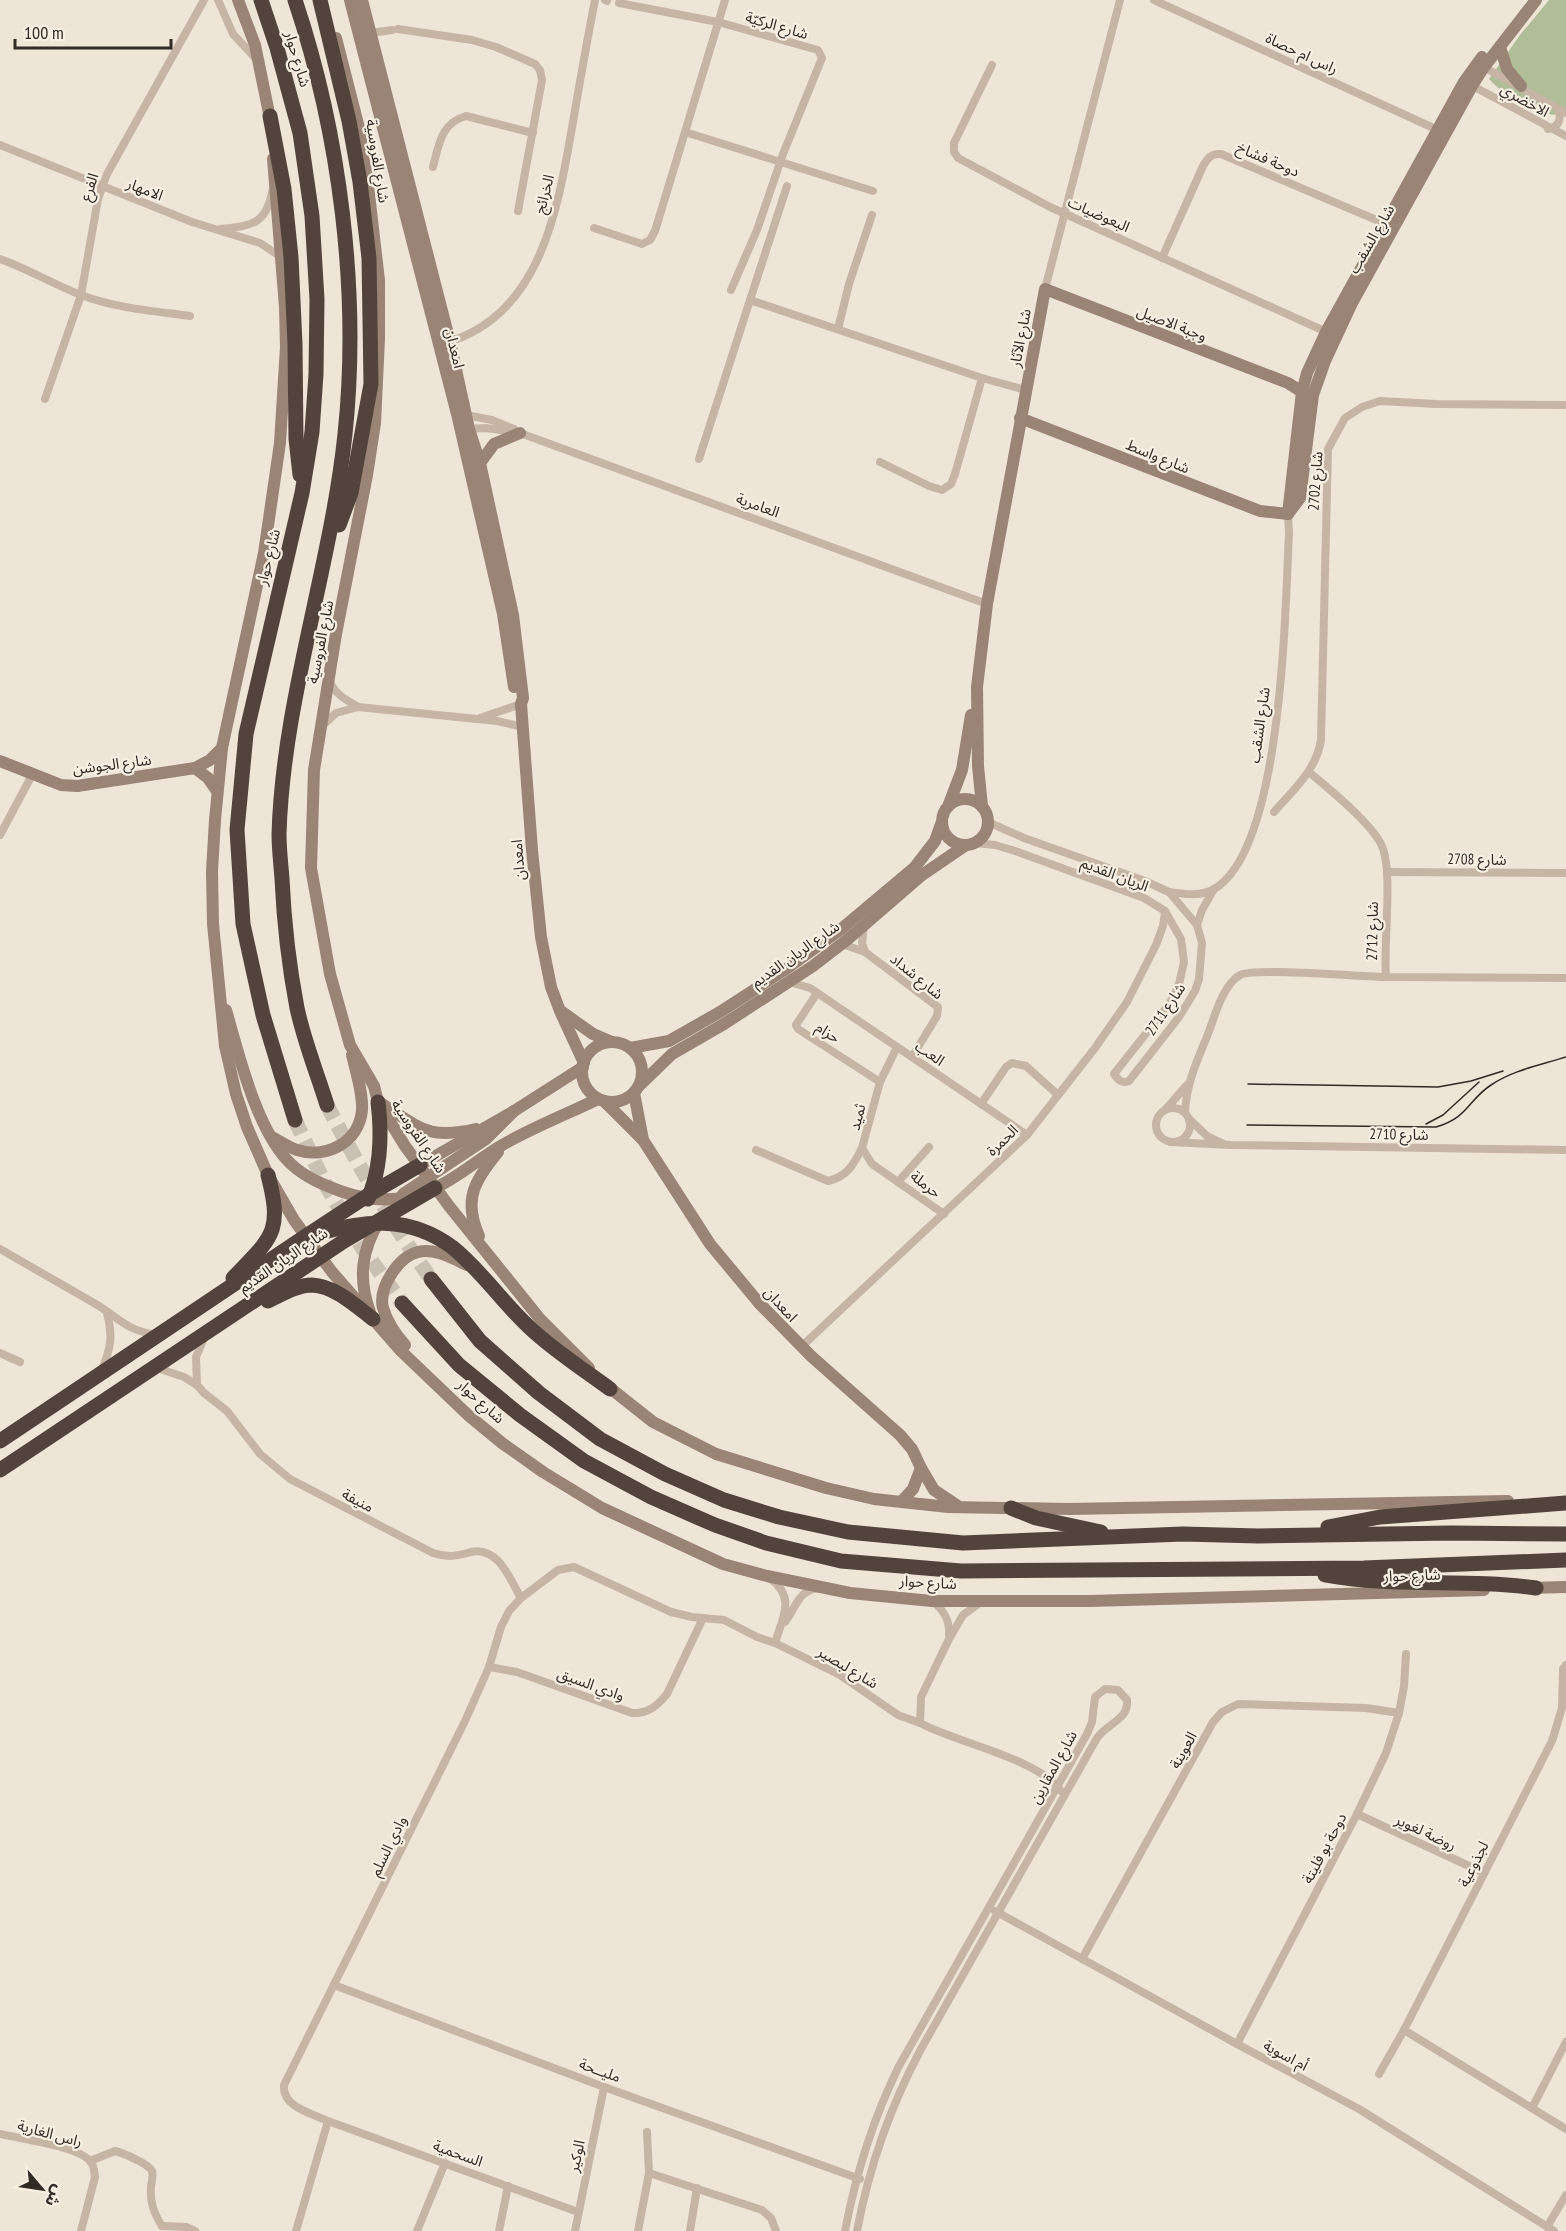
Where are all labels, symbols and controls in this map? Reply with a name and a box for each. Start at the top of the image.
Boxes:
street label: شارع الركيّة [743,7,811,46]
scale bar [15,12,171,50]
text: 100 m [24,21,64,44]
street label: شارع حوار [278,28,315,90]
street label: راس ام حصاة [1262,28,1341,80]
street label: الاخضري [1496,79,1553,123]
street label: شارع الفروسية [359,118,394,205]
street label: دوحة فشاخ [1232,137,1302,184]
street label: الفرع [76,171,105,204]
street label: الخرائج [530,172,561,216]
street label: الامهار [123,173,166,205]
street label: البعوضيات [1065,192,1133,236]
street label: شارع الشقب [1344,201,1401,278]
street label: وجبة الاصيل [1134,301,1210,345]
street label: شارع الآثار [1005,307,1038,370]
street label: امعدان [441,326,469,370]
street label: شارع واسط [1122,435,1193,480]
street label: شارع 2702 [1303,450,1330,512]
street label: العامرية [734,488,782,522]
street label: شارع حوار [252,527,287,589]
street label: شارع الفروسية [303,598,340,686]
street label: شارع الشقب [1244,686,1277,765]
street label: شارع الجوشن [72,750,153,781]
street label: امعدان [507,839,529,881]
street label: شارع 2708 [1447,849,1507,872]
street label: الريان القديم [1078,852,1152,897]
street label: شارع 2712 [1362,901,1385,961]
street label: شارع الريان القديم [747,916,845,994]
street label: شارع شداد [885,949,948,1006]
street label: شارع 2711 [1141,979,1192,1041]
street label: حزام [811,1017,844,1049]
street label: العب [912,1036,948,1070]
street label: شارع الفروسية [385,1096,451,1178]
street label: ثميد [845,1102,869,1132]
street label: الحمرة [982,1120,1022,1160]
street label: شارع 2710 [1369,1124,1429,1147]
street label: حرملة [907,1166,945,1202]
street label: شارع الريان القديم [235,1223,333,1299]
street label: امعدان [760,1282,802,1326]
street label: شارع حوار [451,1374,509,1430]
street label: منيفة [339,1484,377,1516]
street label: شارع حوار [1382,1564,1441,1589]
street label: شارع حوار [898,1571,957,1596]
street label: شارع لبصير [812,1641,882,1695]
street label: وادي السيق [554,1663,627,1707]
street label: شارع المقارين [1025,1727,1084,1808]
street label: العوينة [1165,1728,1201,1772]
street label: دوحة بو فليتة [1298,1809,1350,1887]
street label: روضة لغوير [1391,1809,1460,1854]
street label: وادي السلم [365,1813,413,1881]
street label: لجذوعية [1454,1838,1493,1890]
street label: أم اسوية [1259,2035,1312,2077]
street label: مليــحة [577,2054,623,2086]
street label: راس الغارية [15,2115,85,2151]
street label: السحمية [431,2135,485,2171]
street label: الوكير [563,2138,589,2175]
north arrow [12,2159,72,2219]
text: ش [41,2182,69,2211]

